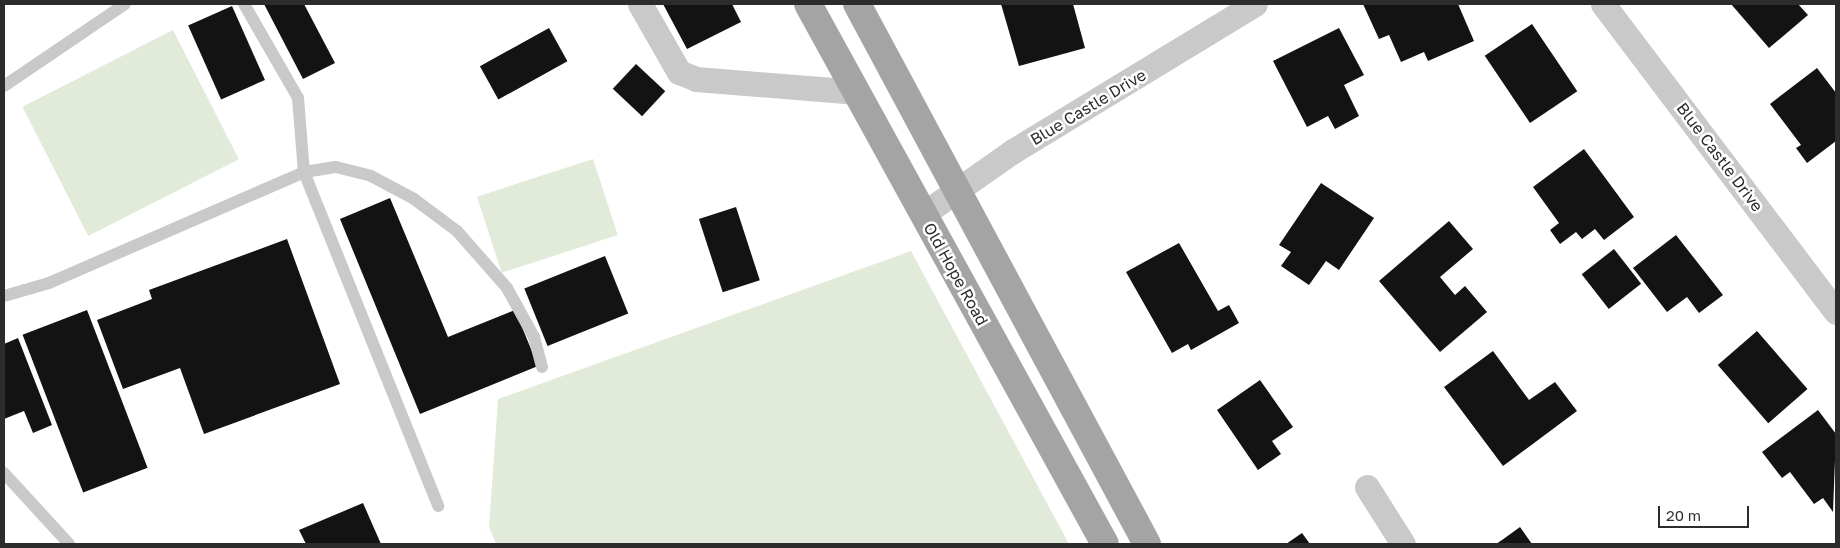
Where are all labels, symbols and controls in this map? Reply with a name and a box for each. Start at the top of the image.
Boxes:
street label: Blue Castle Drive [1027,65,1149,149]
street label: Blue Castle Drive [1673,99,1767,215]
street label: Old Hope Road [920,219,992,329]
scale bar [1660,496,1751,528]
text: 20 m [1666,506,1701,524]

